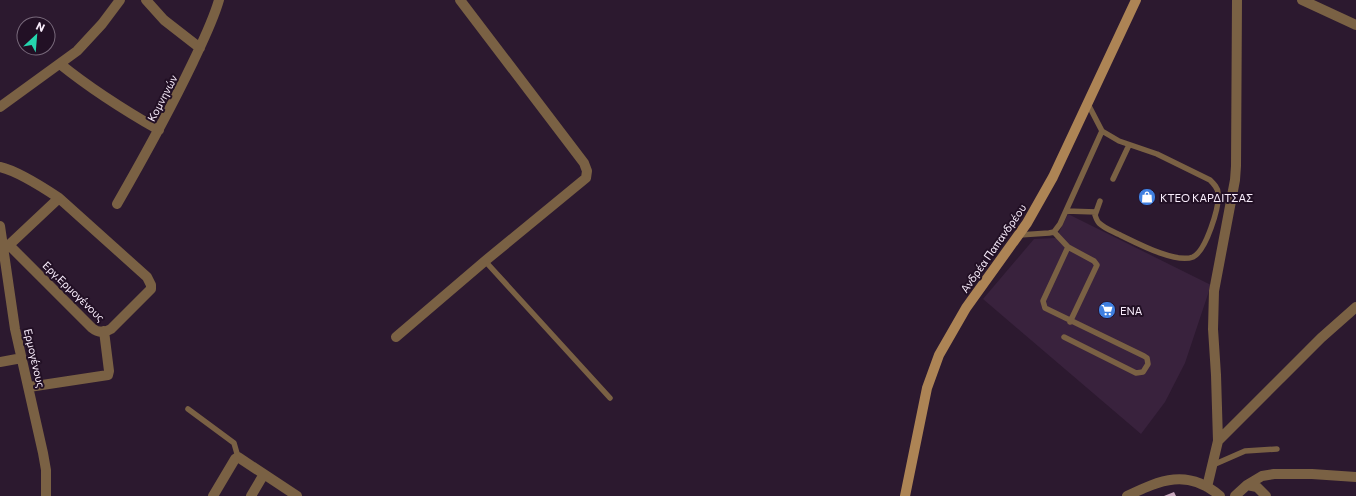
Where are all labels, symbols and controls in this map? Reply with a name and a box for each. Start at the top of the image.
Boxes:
north arrow [16,16,56,56]
text: N [34,19,47,34]
street label: Κομνηνών [144,72,180,124]
shop icon: ΚΤΕΟ ΚΑΡΔΙΤΣΑΣ [1137,187,1157,207]
place label: ΚΤΕΟ ΚΑΡΔΙΤΣΑΣ [1160,191,1253,204]
street label: Ανδρέα Παπανδρέου [958,201,1028,295]
street label: Εργ.Ερμογένους [40,258,108,324]
supermarket icon: ΕΝΑ [1097,300,1117,320]
place label: ΕΝΑ [1120,304,1143,317]
street label: Ερμογένους [22,327,48,389]

